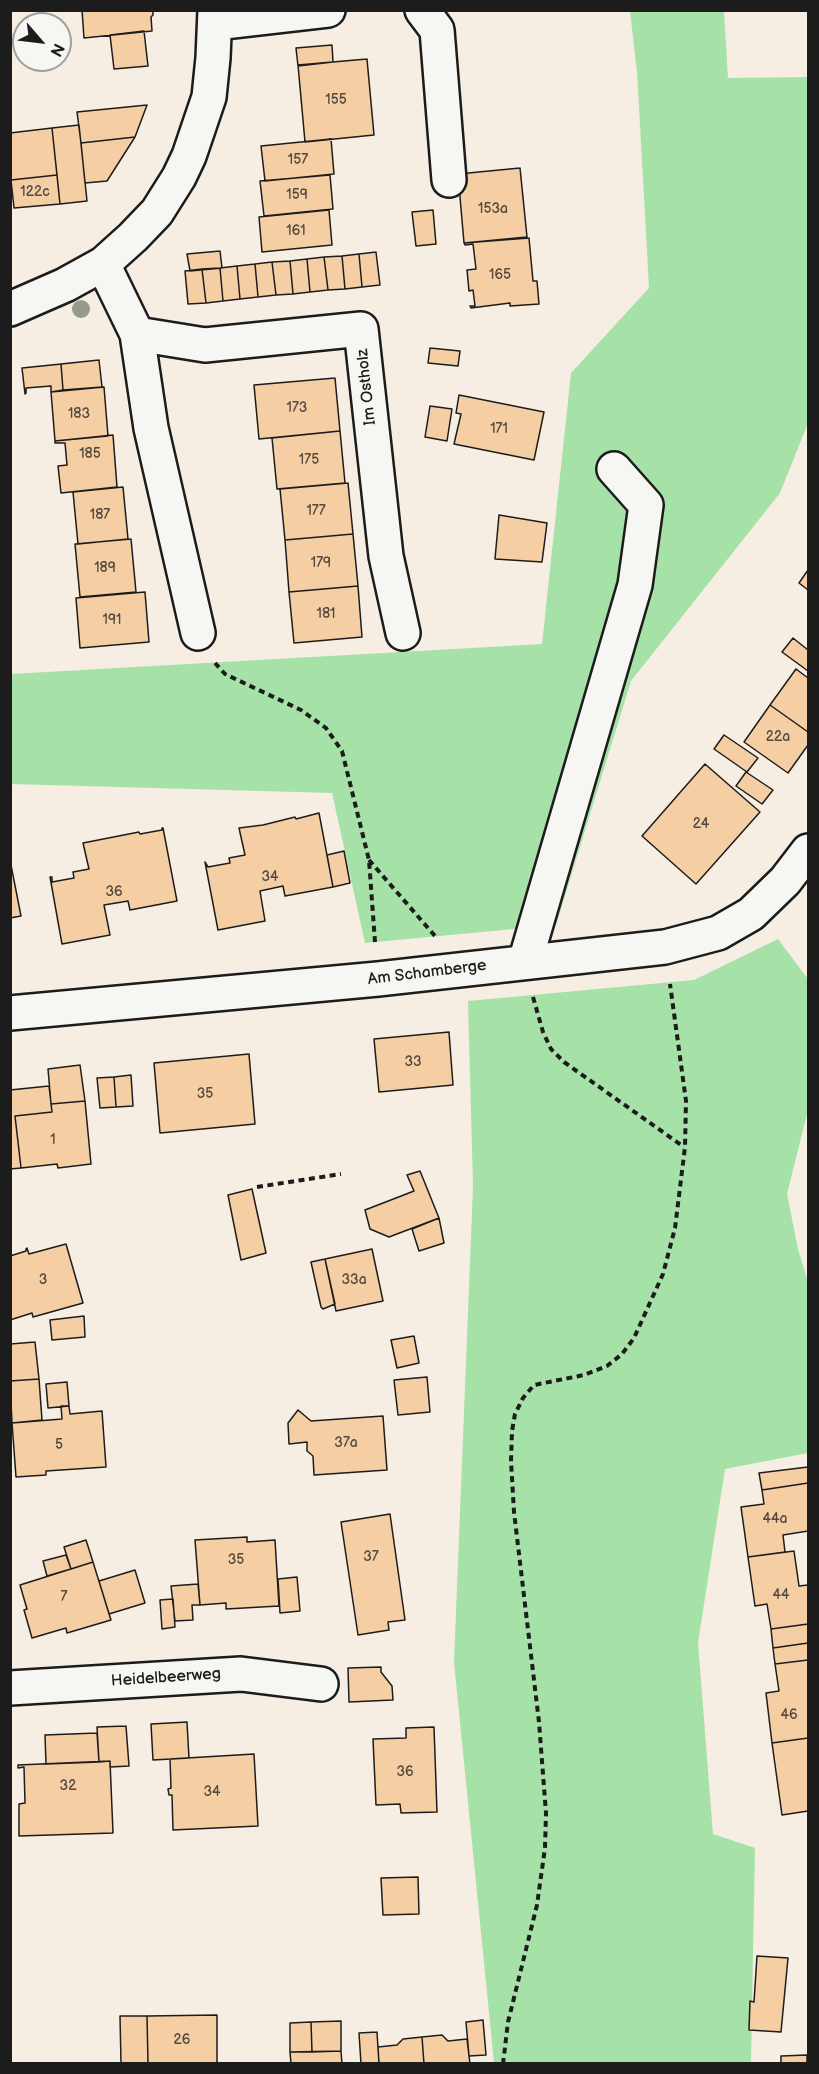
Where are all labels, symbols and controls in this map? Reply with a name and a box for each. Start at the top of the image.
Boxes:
north arrow [12,12,72,72]
text: N [45,40,68,60]
house number: 155 [325,92,347,108]
house number: 157 [288,152,308,168]
house number: 122c [20,184,50,200]
house number: 159 [286,187,308,203]
house number: 153a [478,201,508,217]
house number: 161 [286,223,306,239]
house number: 165 [489,267,511,283]
street label: Im Ostholz [353,348,381,426]
house number: 173 [287,400,307,416]
house number: 183 [68,406,90,422]
house number: 171 [490,421,508,437]
house number: 185 [79,446,101,462]
house number: 175 [299,452,319,468]
house number: 177 [306,503,326,519]
house number: 187 [90,507,110,523]
house number: 179 [311,555,331,571]
house number: 189 [94,560,116,576]
house number: 181 [317,606,335,622]
house number: 191 [103,612,121,628]
house number: 22a [766,729,790,745]
house number: 24 [693,816,709,832]
house number: 34 [261,869,279,885]
house number: 36 [105,884,123,900]
street label: Am Schamberge [367,956,487,990]
house number: 33 [404,1054,422,1070]
house number: 35 [197,1086,213,1102]
house number: 1 [50,1132,56,1148]
house number: 3 [39,1272,47,1288]
house number: 33a [341,1272,367,1288]
house number: 37a [334,1435,358,1451]
house number: 5 [55,1437,63,1453]
house number: 44a [762,1511,788,1527]
house number: 37 [363,1549,379,1565]
house number: 35 [228,1552,244,1568]
house number: 44 [772,1587,790,1603]
house number: 7 [61,1589,67,1605]
street label: Heidelbeerweg [110,1665,222,1691]
house number: 46 [780,1707,798,1723]
house number: 36 [396,1764,414,1780]
house number: 32 [60,1778,76,1794]
house number: 34 [203,1784,221,1800]
house number: 26 [174,2032,190,2048]

